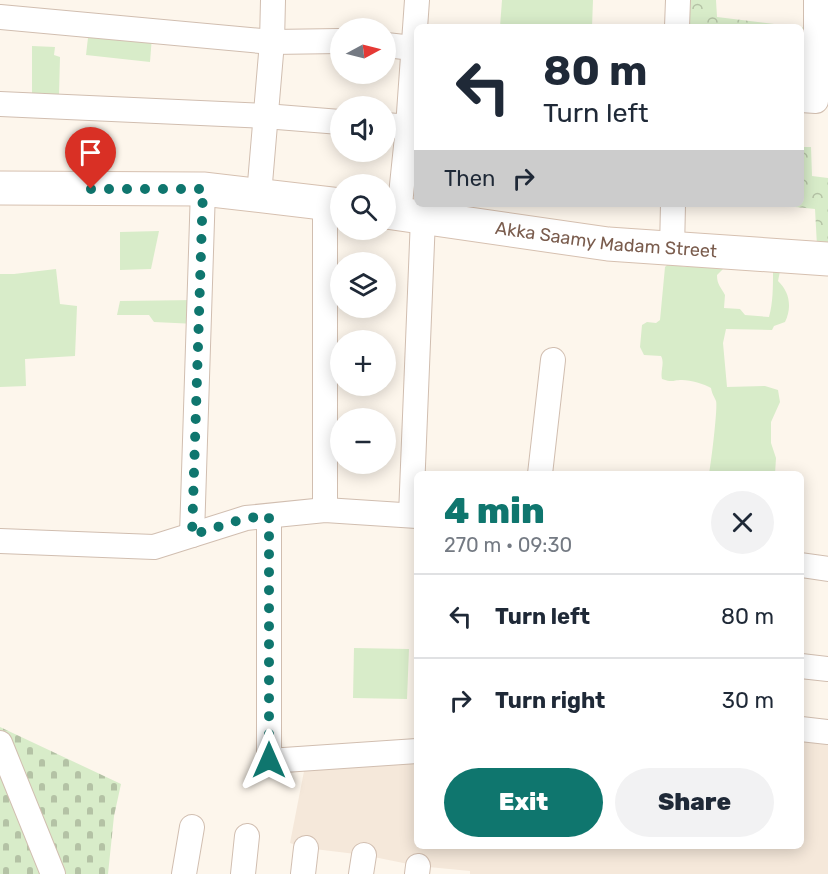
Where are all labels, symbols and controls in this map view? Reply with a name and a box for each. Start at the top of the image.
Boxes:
north arrow [330,18,396,84]
map controls [330,18,396,474]
text: 80 m [543,46,647,96]
icon: left [444,48,522,126]
button: sound [330,96,396,162]
text: Turn left [543,97,648,129]
pin [65,127,116,189]
icon: arrive [74,136,107,169]
icon: right [507,162,540,195]
text: Then [444,165,495,192]
button: search [330,174,396,240]
street label: Akka Saamy Madam Street [494,217,718,262]
button: layers [330,252,396,318]
button: + [330,330,396,396]
button: − [330,408,396,474]
text: 4 min [444,489,545,532]
button: close [711,491,774,554]
text: 270 m · 09:30 [444,533,572,557]
icon: left [444,600,477,633]
text: Turn left [495,603,590,630]
text: 80 m [721,603,774,630]
icon: right [444,684,477,717]
text: Turn right [495,687,605,714]
text: 30 m [722,687,774,714]
position arrow [237,728,301,792]
button: Exit [444,768,603,837]
button: Share [615,768,774,837]

